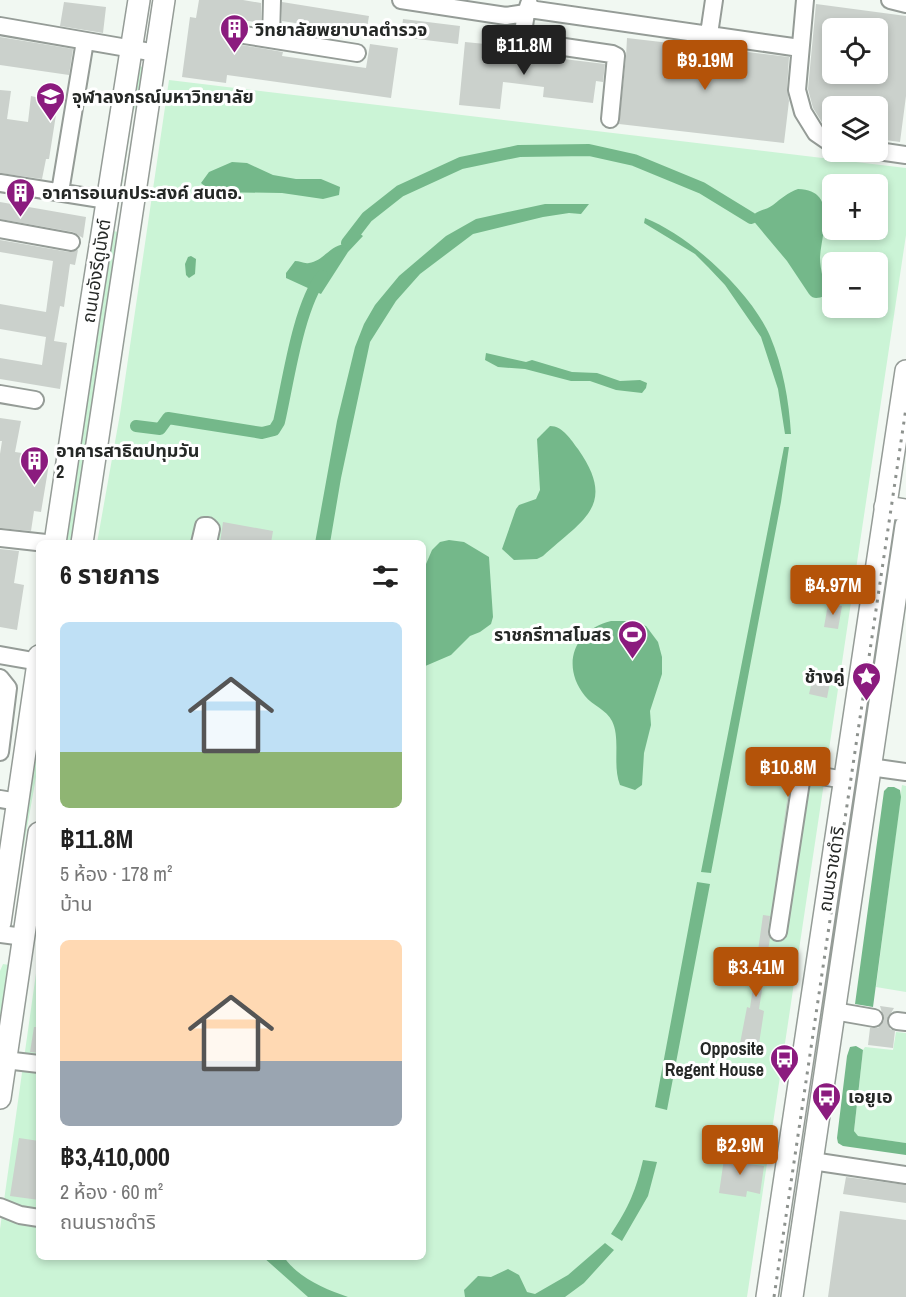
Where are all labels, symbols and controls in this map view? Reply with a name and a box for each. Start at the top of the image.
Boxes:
building icon: วิทยาลัยพยาบาลตำรวจ [218,13,250,55]
place label: วิทยาลัยพยาบาลตำรวจ [255,17,427,42]
map controls [822,18,888,318]
button: locate [822,18,888,84]
pin: ฿11.8M [475,25,573,76]
text: ฿11.8M [496,31,552,58]
pin: ฿9.19M [656,40,754,91]
text: ฿9.19M [676,46,734,73]
school or university icon: จุฬาลงกรณ์มหาวิทยาลัย [35,80,67,122]
place label: จุฬาลงกรณ์มหาวิทยาลัย [72,84,254,109]
button: layers [822,96,888,162]
button: + [822,174,888,240]
building icon: อาคารอเนกประสงค์ สนตอ. [5,176,37,218]
place label: อาคารอเนกประสงค์ สนตอ. [42,180,242,205]
street label: ถนนอังรีดูนังต์ [75,217,117,325]
button: − [822,252,888,318]
place label: อาคารสาธิตปทุมวัน 2 [56,438,199,484]
building icon: อาคารสาธิตปทุมวัน 2 [19,444,51,486]
text: 6 รายการ [60,557,160,592]
icon: filters [369,560,402,593]
pin: ฿4.97M [784,565,882,616]
text: ฿4.97M [804,571,862,598]
sports icon: ราชกรีฑาสโมสร [616,618,648,660]
place label: ราชกรีฑาสโมสร [494,622,611,647]
place icon: ช้างคู่ [850,660,882,702]
icon: home [177,661,285,769]
place label: ช้างคู่ [804,664,845,689]
pin: ฿10.8M [739,747,837,798]
text: ฿10.8M [759,753,817,780]
text: ฿11.8M [60,821,133,856]
street label: ถนนราชดำริ [812,824,850,913]
text: 5 ห้อง · 178 m² [60,860,172,887]
text: บ้าน [60,890,92,917]
pin: ฿3.41M [707,947,805,998]
text: ฿3.41M [727,953,785,980]
icon: home [177,979,285,1087]
place label: Opposite Regent House [665,1036,764,1082]
bus stop icon: Opposite Regent House [769,1042,801,1084]
bus stop icon: เอยูเอ [811,1080,843,1122]
place label: เอยูเอ [848,1084,893,1109]
pin: ฿2.9M [698,1125,782,1176]
text: ฿2.9M [716,1131,764,1158]
text: ฿3,410,000 [60,1139,170,1174]
text: 2 ห้อง · 60 m² [60,1178,163,1205]
text: ถนนราชดำริ [60,1208,156,1235]

